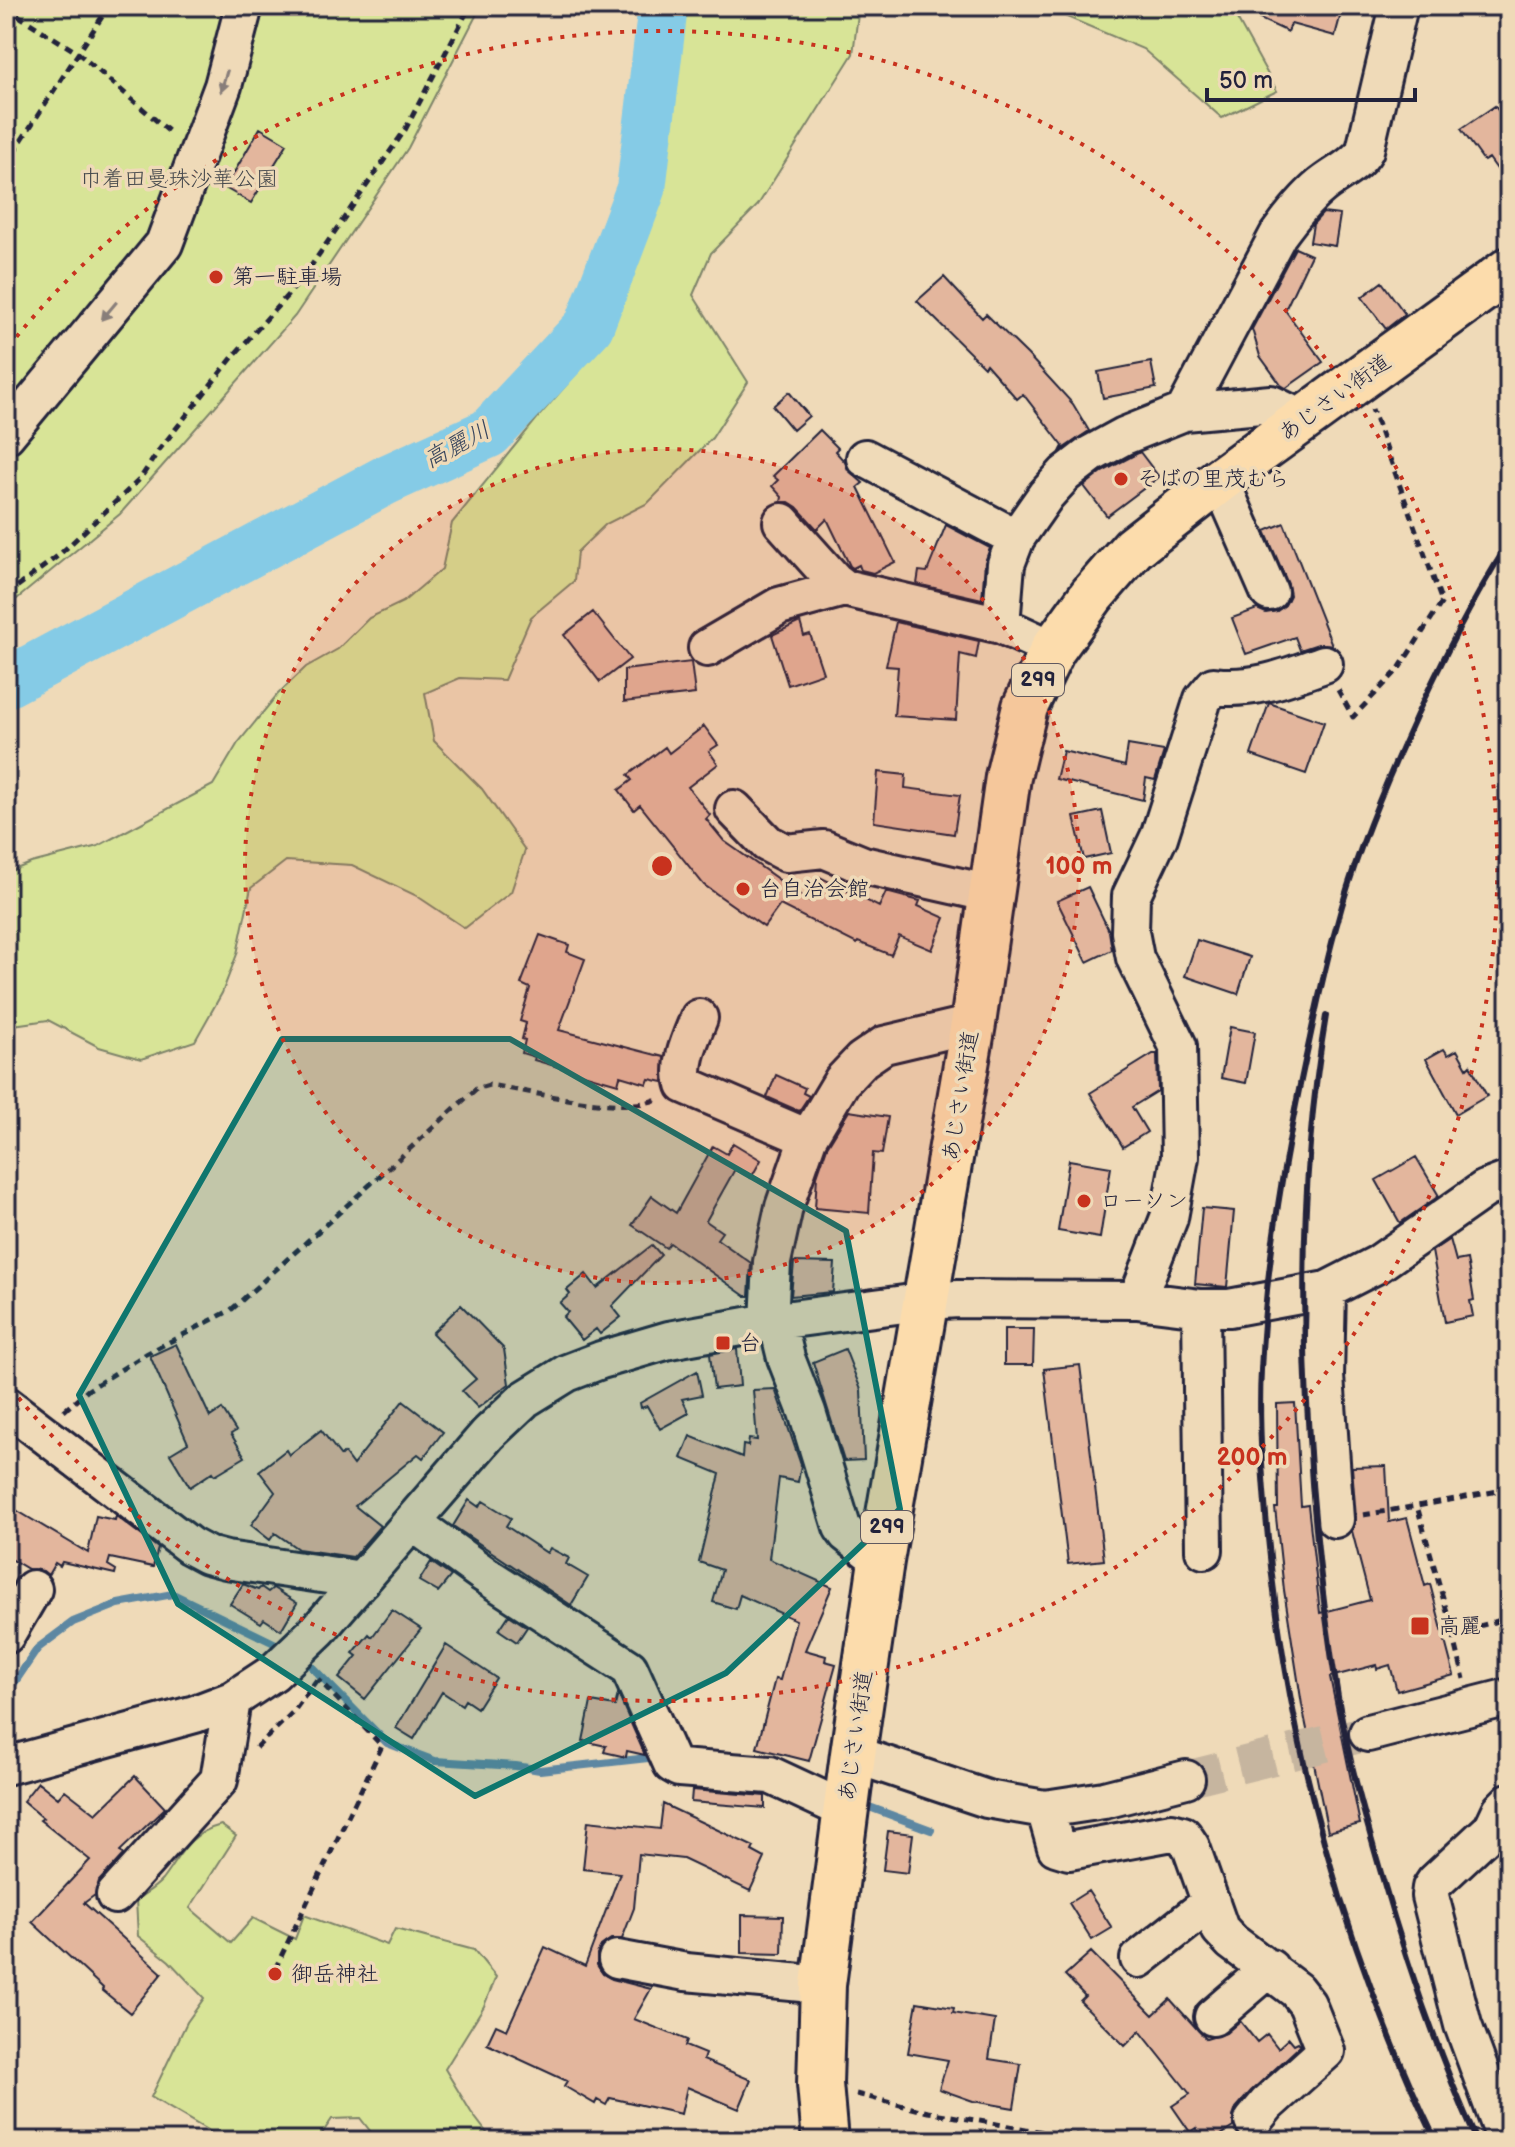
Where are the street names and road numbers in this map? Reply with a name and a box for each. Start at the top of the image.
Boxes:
street label: あじさい街道 [1274,348,1396,448]
road number: 299 [1012,664,1064,696]
street label: あじさい街道 [937,1029,985,1163]
road number: 299 [861,1511,913,1543]
street label: あじさい街道 [833,1669,879,1803]

